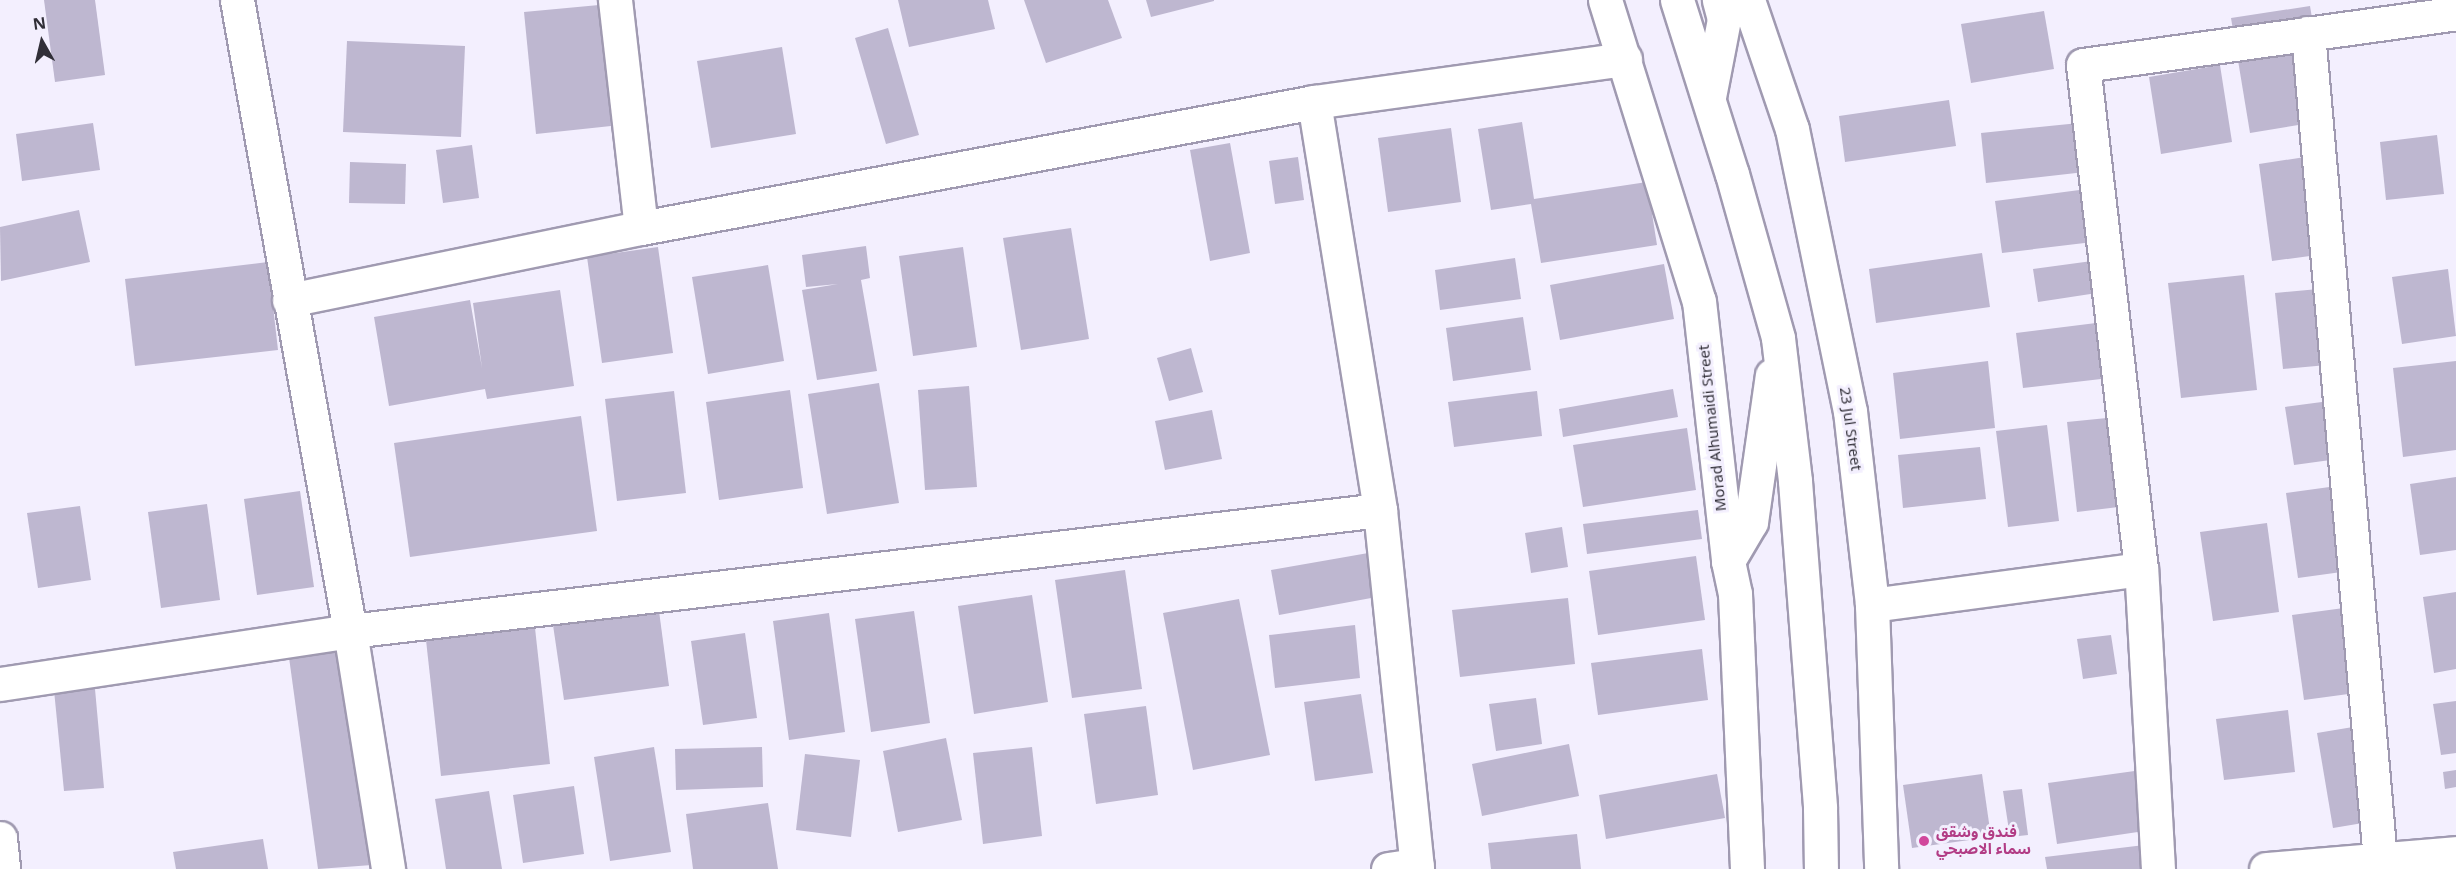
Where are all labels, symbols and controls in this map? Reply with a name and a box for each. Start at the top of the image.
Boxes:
text: N [31,6,48,42]
north arrow [12,12,72,72]
street label: Morad Alhumaidi Street [1695,344,1731,512]
street label: 23 Jul Street [1835,386,1865,472]
place label: فندق وشقق سماء الاصبحي [1936,823,2031,858]
marker: فندق وشقق سماء الاصبحي [1917,834,1931,848]

